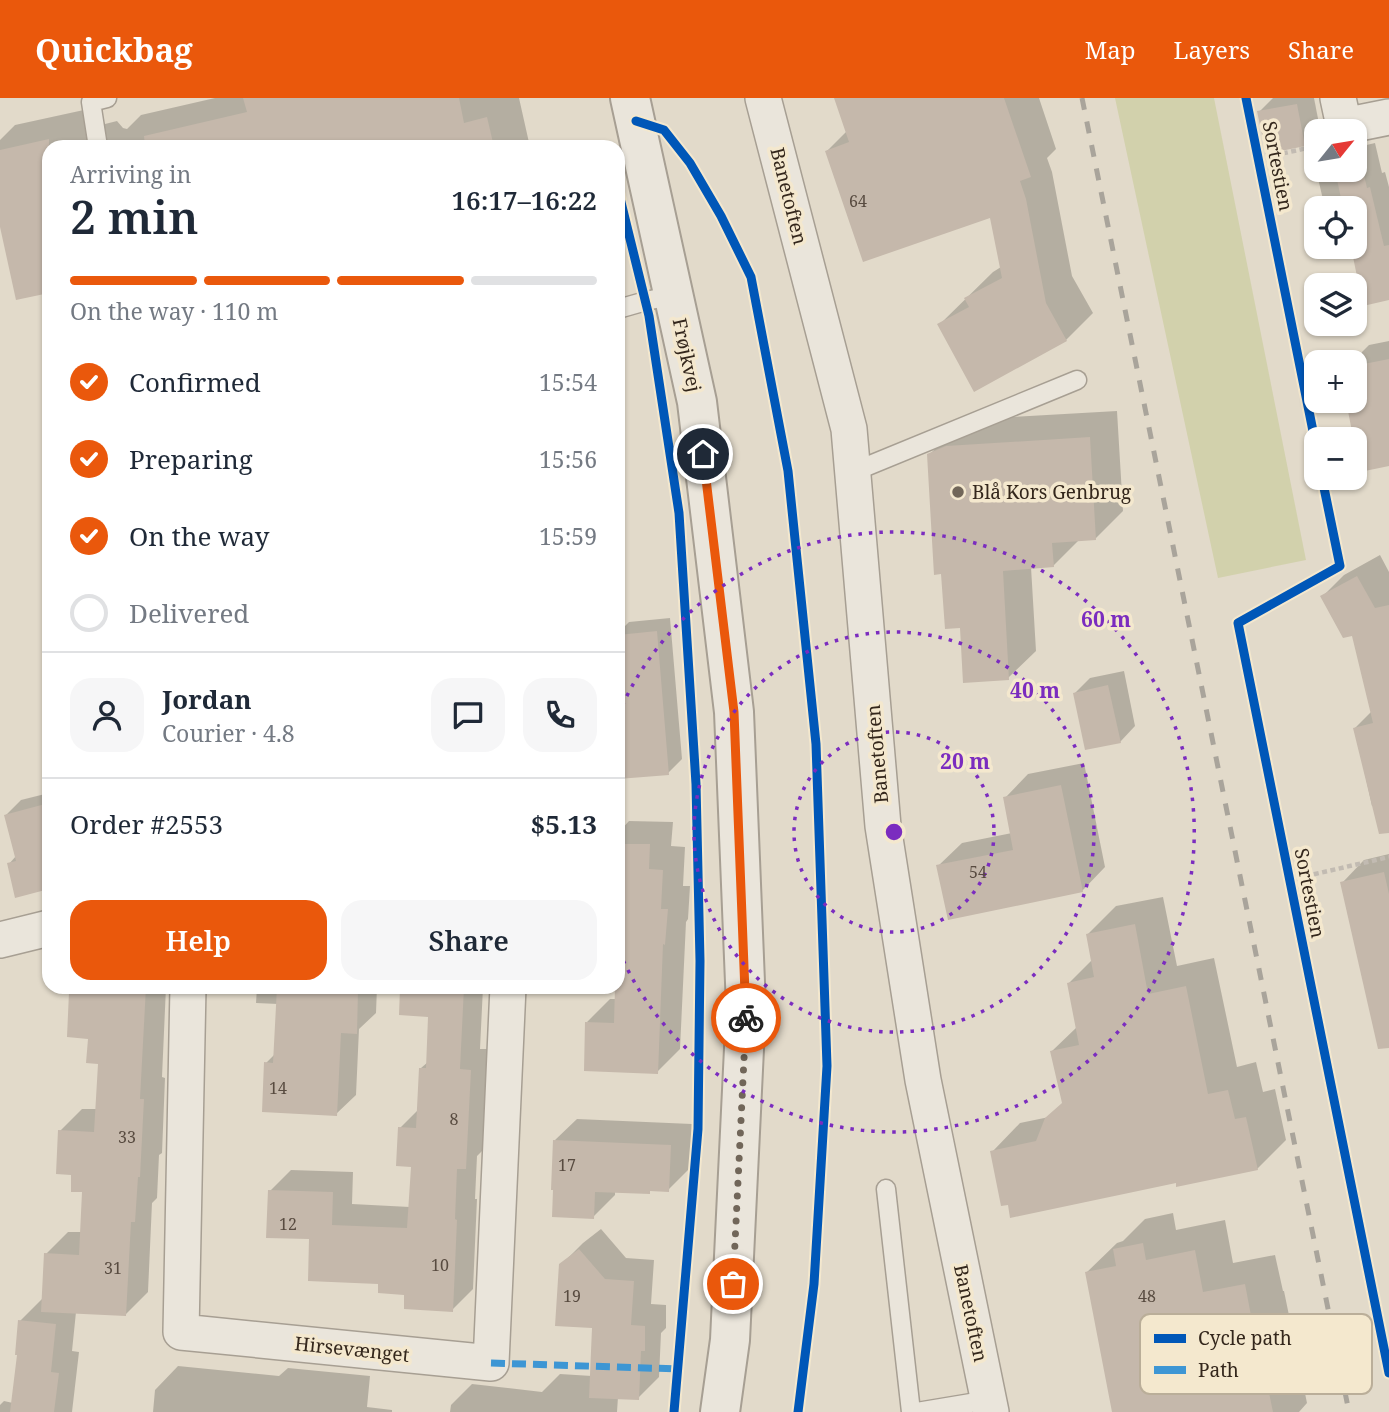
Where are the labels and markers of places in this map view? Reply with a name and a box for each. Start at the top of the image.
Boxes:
pin [673,424,733,484]
place label: Blå Kors Genbrug [972,479,1131,505]
marker: Blå Kors Genbrug [950,484,966,500]
centre of rings [882,820,906,844]
pin [703,1254,763,1314]

